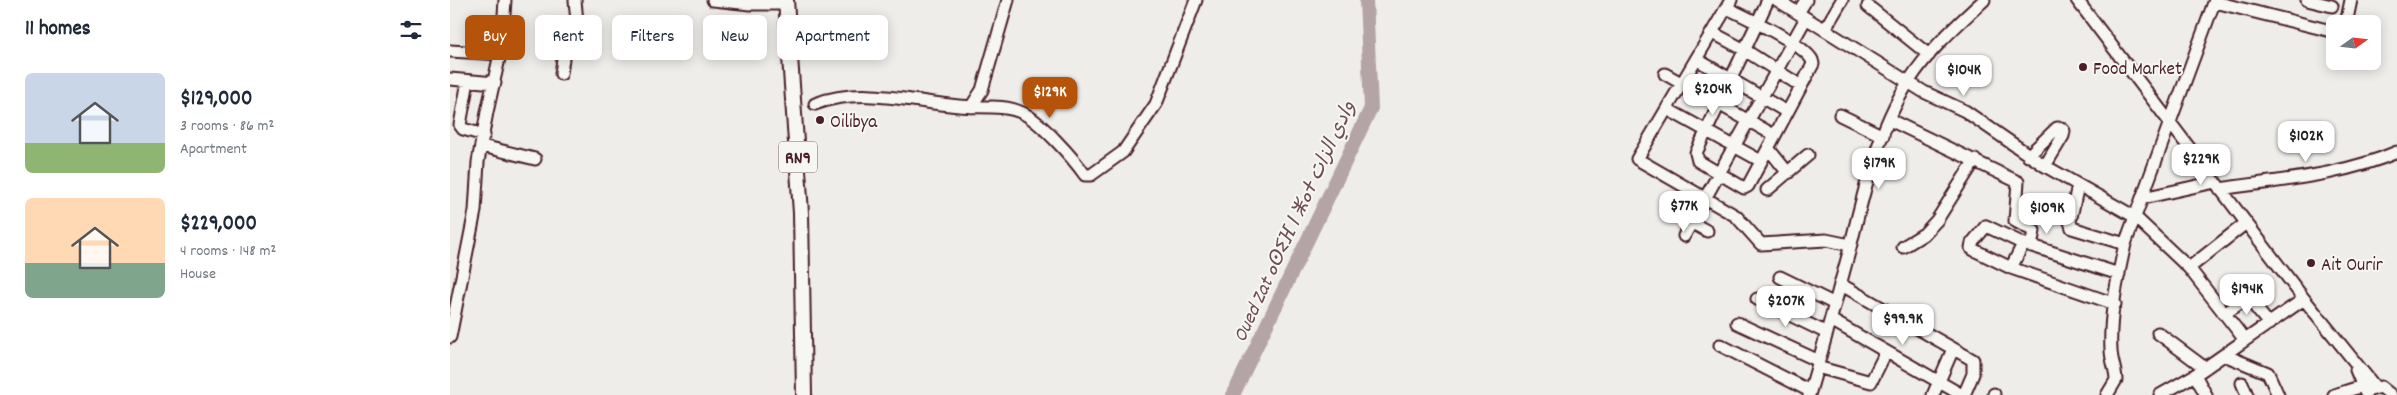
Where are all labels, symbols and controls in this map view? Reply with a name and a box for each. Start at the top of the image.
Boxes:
text: 11 homes [25,15,90,45]
chip: Buy [465,15,525,60]
chip: Rent [535,15,602,60]
chip: Filters [612,15,693,60]
chip: New [703,15,767,60]
chip: Apartment [777,15,888,60]
north arrow [2326,15,2381,70]
map controls [2326,15,2381,70]
icon: filters [397,16,425,44]
pin: $104K [1929,54,1999,97]
place label: Food Market [2093,57,2182,84]
text: $104K [1947,59,1981,82]
marker: Food Market [2077,61,2089,73]
pin: $204K [1678,74,1748,116]
pin: $129K [1015,76,1085,119]
text: $204K [1694,78,1732,101]
text: $129K [1033,81,1067,104]
text: $129,000 [180,85,252,115]
icon: home [65,93,125,153]
water label: Oued Zat ⴰⵙⵉⴼ ⵏ ⵥⴰⵜ وادي الزات [1227,96,1364,348]
place label: Oilibya [830,110,878,137]
marker: Oilibya [814,114,826,126]
text: 3 rooms · 86 m² [180,115,274,138]
pin: $102K [2271,120,2341,163]
text: $102K [2289,125,2323,148]
text: Apartment [180,138,247,161]
road number: RN9 [779,142,817,172]
pin: $229K [2166,144,2236,186]
pin: $179K [1844,148,1914,190]
text: $229K [2183,148,2219,171]
text: $179K [1863,152,1895,175]
pin: $77K [1654,190,1714,233]
pin: $109K [2012,192,2082,235]
text: $77K [1670,195,1698,218]
text: $109K [2029,197,2065,220]
text: $229,000 [180,210,257,240]
icon: home [65,218,125,278]
text: 4 rooms · 148 m² [180,240,276,263]
place label: Ait Ourir [2321,253,2383,280]
marker: Ait Ourir [2305,257,2317,269]
text: House [180,263,216,286]
pin: $194K [2212,274,2282,316]
text: $194K [2231,278,2263,301]
pin: $207K [1751,286,1821,328]
text: $207K [1767,290,1805,313]
pin: $99.9K [1862,304,1944,346]
text: $99.9K [1883,308,1923,331]

